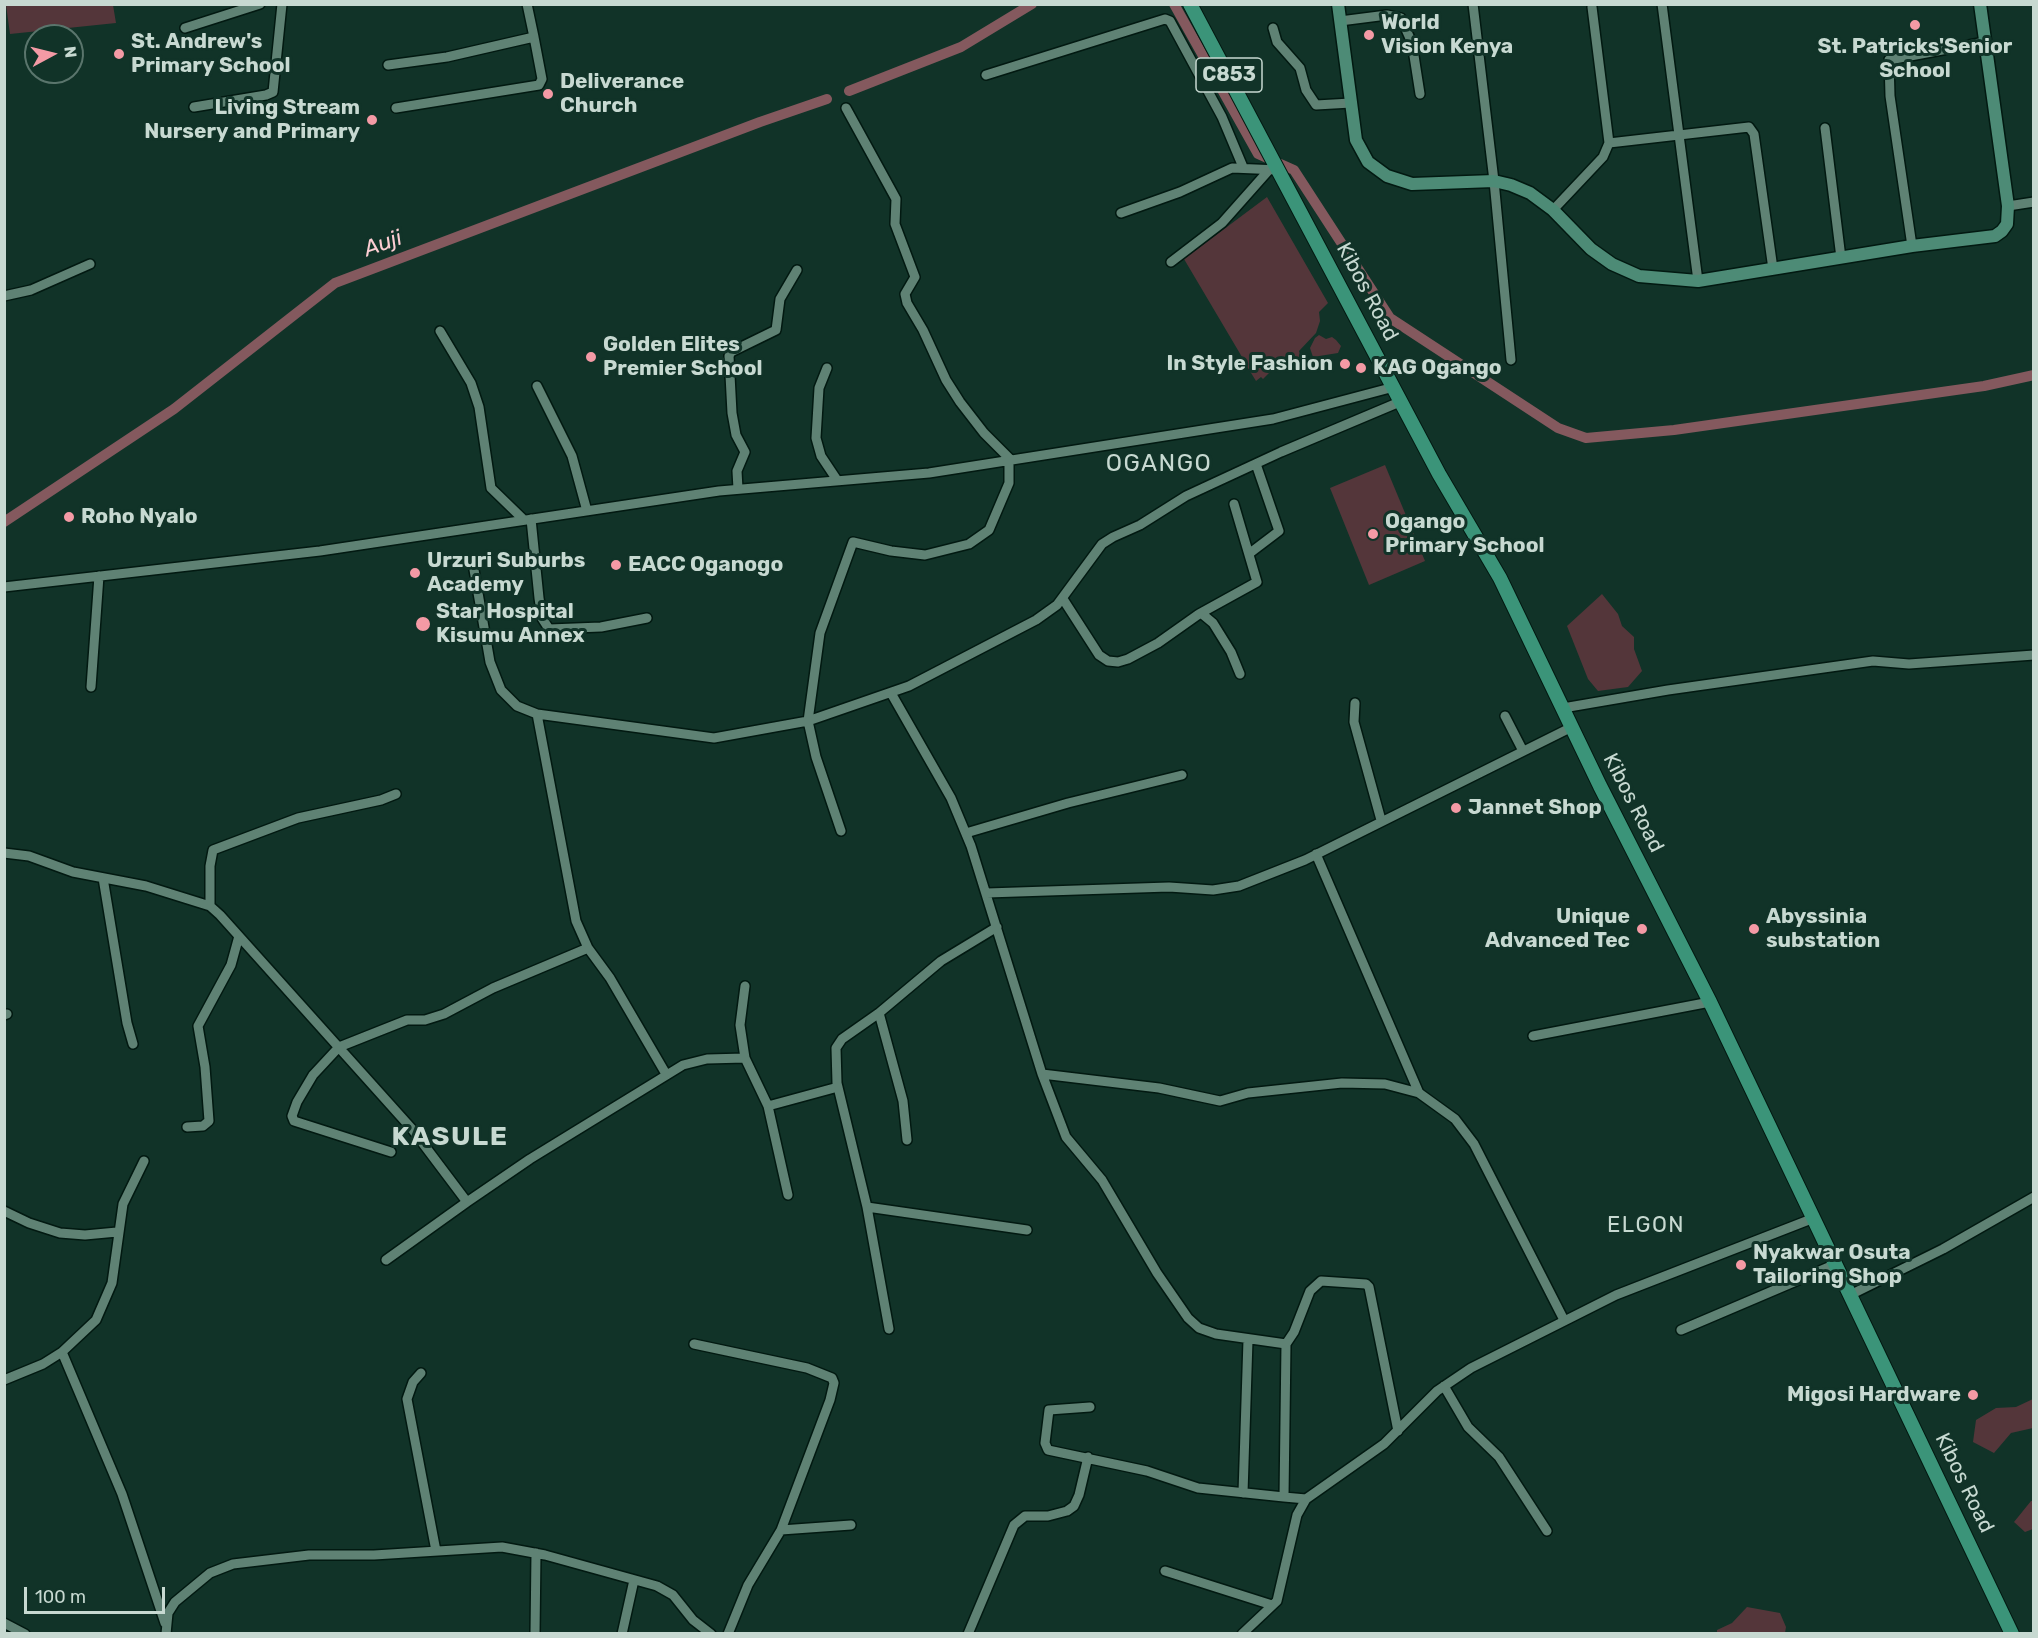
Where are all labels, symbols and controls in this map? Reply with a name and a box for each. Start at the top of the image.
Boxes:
place label: World Vision Kenya [1381,10,1513,60]
marker: St. Patricks'Senior School [1908,18,1922,32]
north arrow [24,24,84,84]
marker: World Vision Kenya [1362,28,1376,42]
place label: St. Andrew's Primary School [131,29,291,79]
place label: St. Patricks'Senior School [1818,34,2012,84]
text: N [60,45,81,59]
marker: St. Andrew's Primary School [112,47,126,61]
road number: C853 [1196,58,1262,92]
place label: Deliverance Church [560,69,684,119]
marker: Deliverance Church [541,87,555,101]
place label: Living Stream Nursery and Primary [144,95,360,145]
marker: Living Stream Nursery and Primary [365,113,379,127]
water label: Auji [360,225,406,263]
street label: Kibos Road [1331,238,1403,346]
place label: Golden Elites Premier School [603,332,762,382]
marker: Golden Elites Premier School [584,350,598,364]
place label: In Style Fashion [1166,351,1333,377]
place label: KAG Ogango [1373,355,1502,381]
marker: In Style Fashion [1338,357,1352,371]
marker: KAG Ogango [1354,361,1368,375]
district label: OGANGO [1106,450,1212,478]
place label: Roho Nyalo [81,504,198,530]
place label: Ogango Primary School [1385,509,1545,559]
marker: Roho Nyalo [62,510,76,524]
marker: Ogango Primary School [1366,527,1380,541]
place label: Urzuri Suburbs Academy [427,548,585,598]
place label: EACC Oganogo [628,552,783,578]
marker: EACC Oganogo [609,558,623,572]
marker: Urzuri Suburbs Academy [408,566,422,580]
place label: Star Hospital Kisumu Annex [436,599,585,649]
marker: Star Hospital Kisumu Annex [414,615,432,633]
street label: Kibos Road [1597,749,1669,857]
place label: Jannet Shop [1468,795,1602,821]
marker: Jannet Shop [1449,801,1463,815]
place label: Unique Advanced Tec [1485,904,1630,954]
place label: Abyssinia substation [1766,904,1880,954]
marker: Unique Advanced Tec [1635,922,1649,936]
marker: Abyssinia substation [1747,922,1761,936]
district label: KASULE [392,1121,508,1153]
district label: ELGON [1607,1213,1685,1239]
place label: Nyakwar Osuta Tailoring Shop [1753,1240,1911,1290]
marker: Nyakwar Osuta Tailoring Shop [1734,1258,1748,1272]
place label: Migosi Hardware [1787,1382,1961,1408]
marker: Migosi Hardware [1966,1388,1980,1402]
street label: Kibos Road [1929,1429,1999,1537]
scale bar [27,1575,168,1613]
text: 100 m [35,1586,86,1608]

